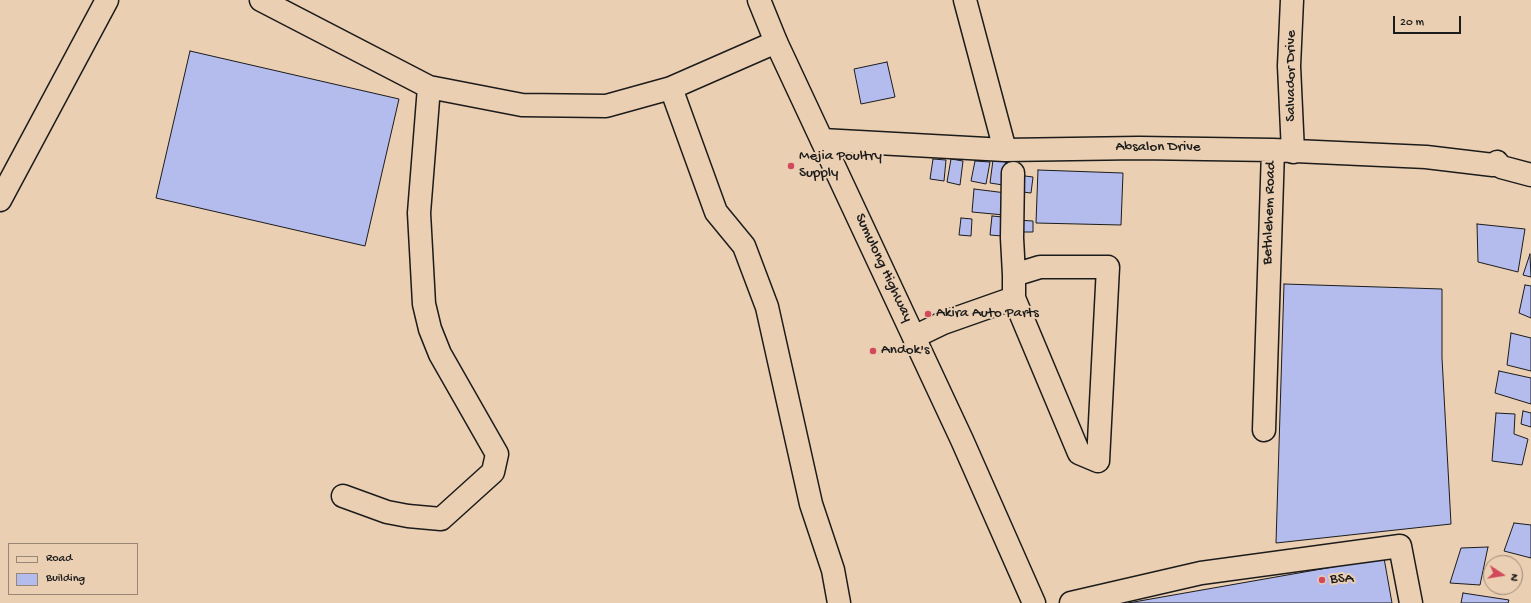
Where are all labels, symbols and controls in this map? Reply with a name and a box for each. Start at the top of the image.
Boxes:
scale bar [1395,8,1463,34]
text: 20 m [1400,16,1424,30]
street label: Salvador Drive [1283,30,1301,122]
street label: Absalon Drive [1115,139,1201,157]
place label: Mejia Poultry Supply [799,148,882,183]
marker: Mejia Poultry Supply [786,161,796,171]
street label: Bethlehem Road [1259,161,1281,265]
street label: Sumulong Highway [850,211,916,325]
place label: Akira Auto Parts [936,305,1039,323]
marker: Akira Auto Parts [923,309,933,319]
place label: Andok's [881,342,930,360]
marker: Andok's [868,346,878,356]
legend [8,543,138,595]
text: Road [46,552,72,566]
north arrow [1483,555,1523,595]
place label: BSA [1330,571,1353,589]
text: Building [46,572,85,586]
text: N [1507,573,1520,582]
marker: BSA [1317,575,1327,585]

